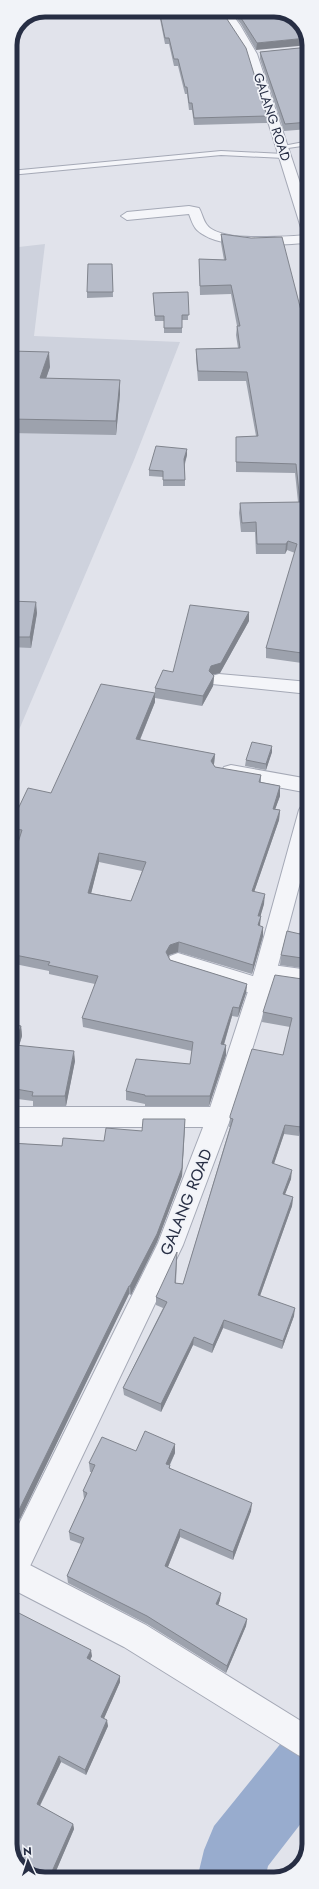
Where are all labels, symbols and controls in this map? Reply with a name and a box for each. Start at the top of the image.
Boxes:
street label: GALANG ROAD [249,70,295,164]
street label: GALANG ROAD [154,1145,218,1259]
north arrow [8,1841,48,1881]
text: N [23,1843,32,1859]

